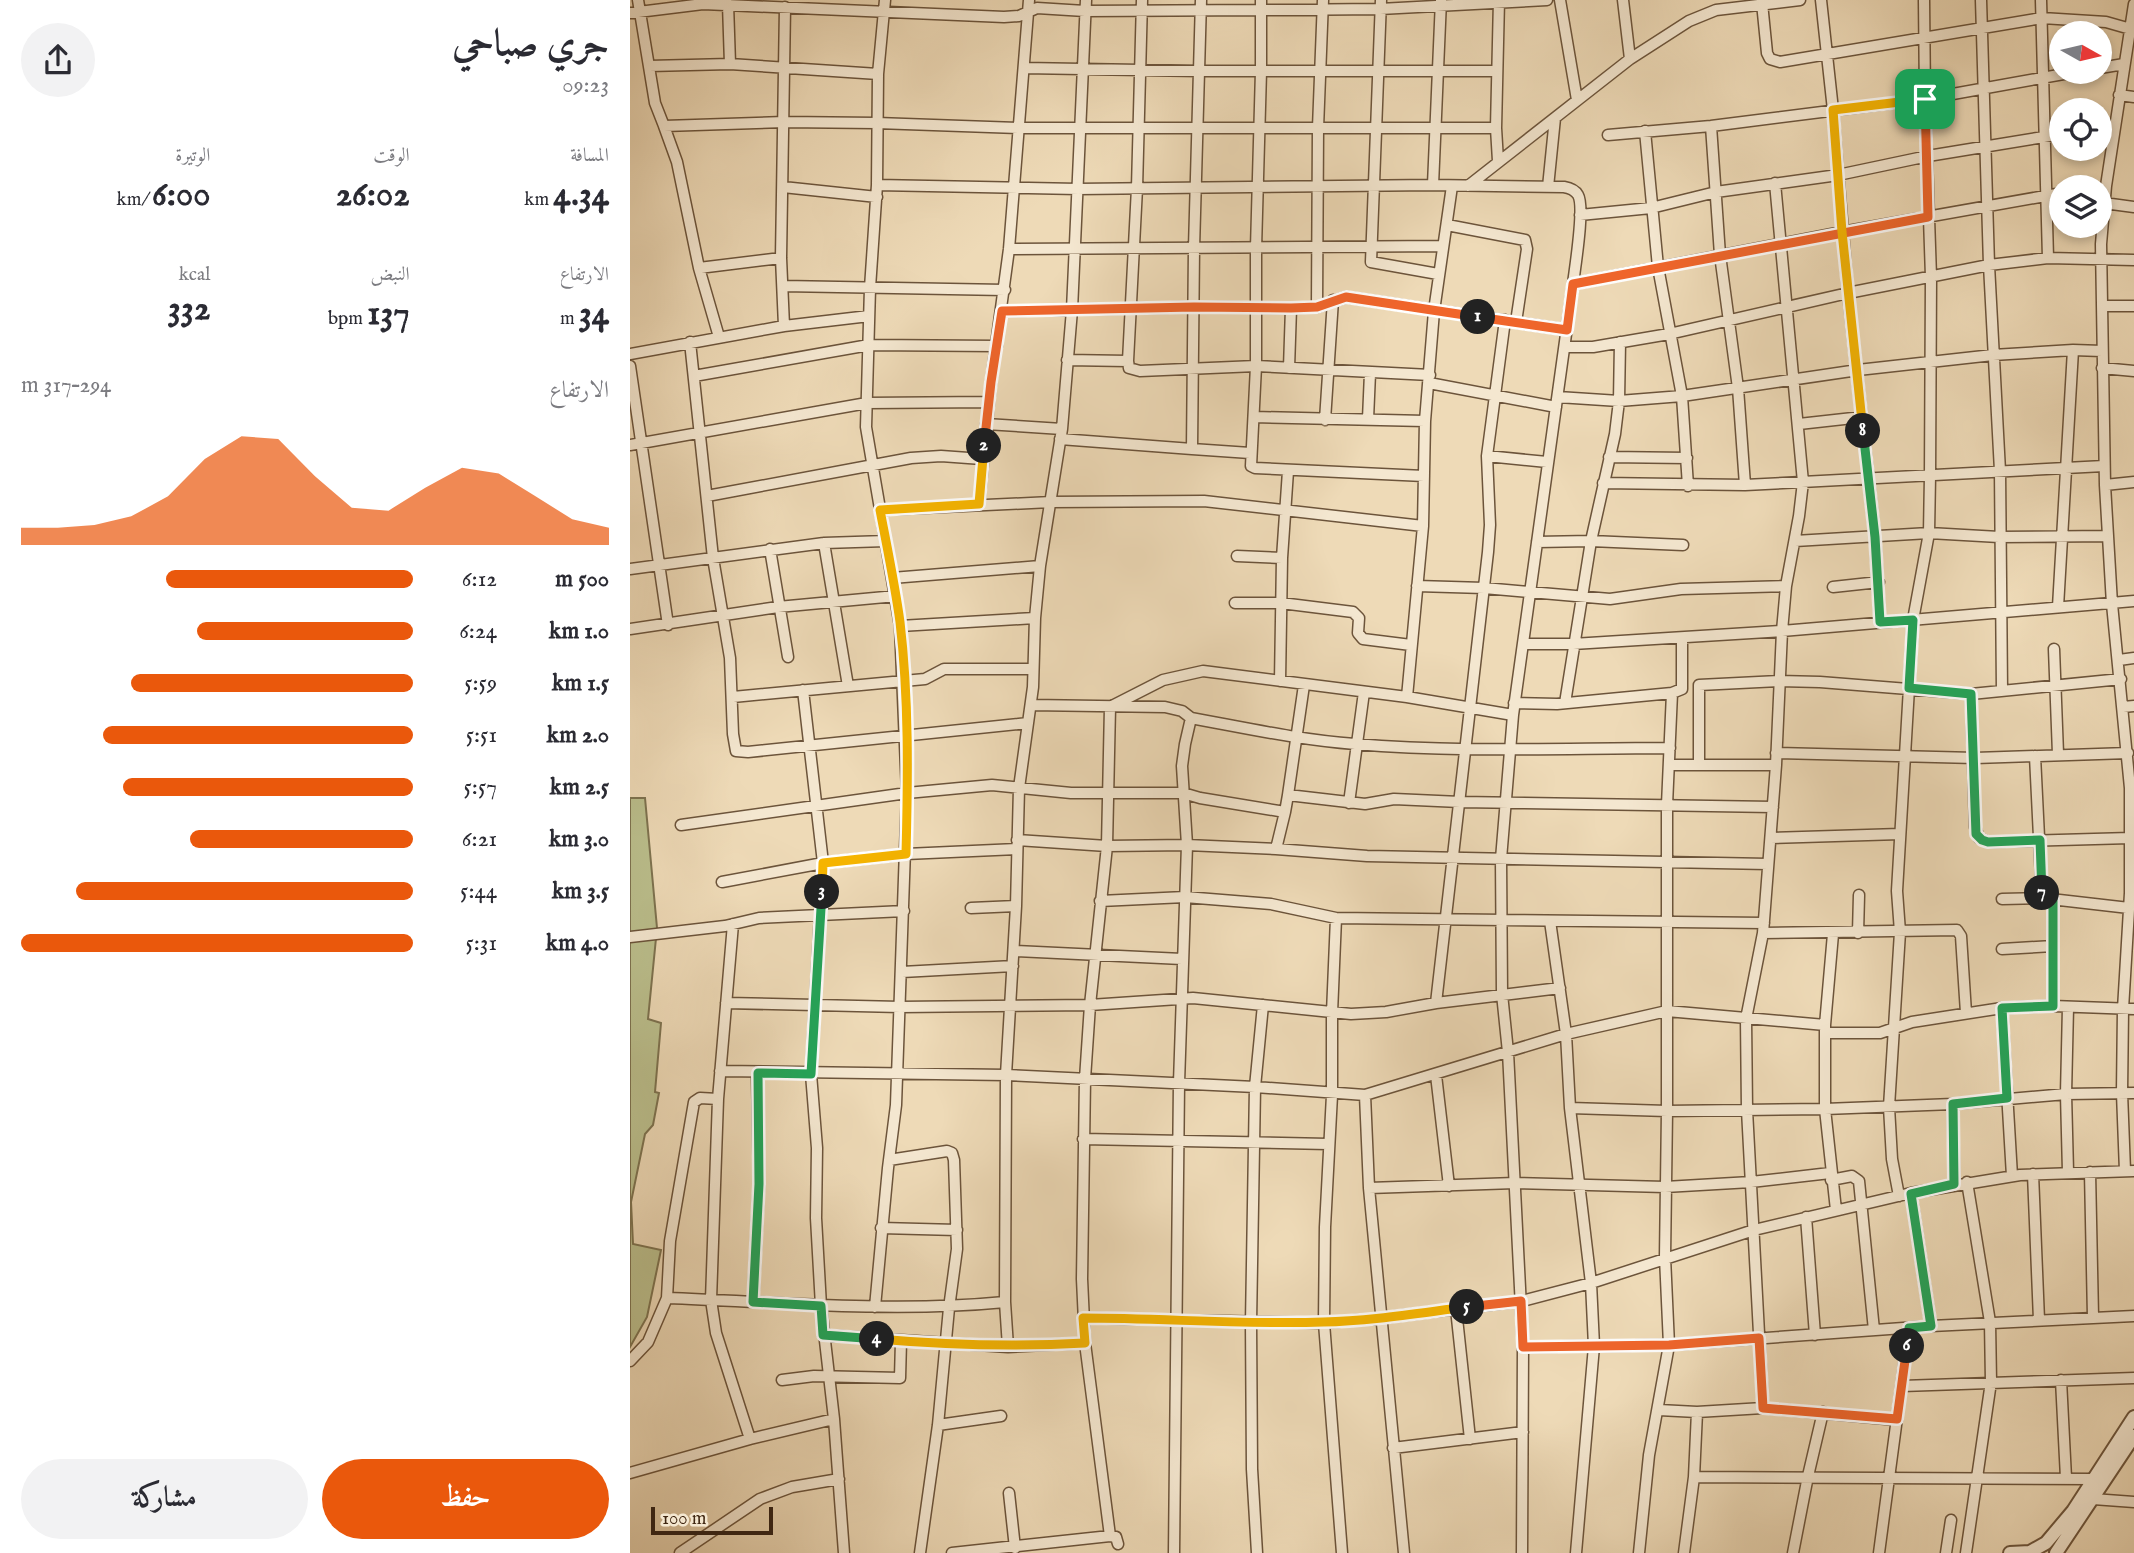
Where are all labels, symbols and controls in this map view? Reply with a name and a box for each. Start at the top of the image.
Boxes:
text: جري صباحي [452,21,609,69]
north arrow [2049,21,2112,84]
map controls [2049,21,2112,238]
button: share [21,23,95,97]
pin [1895,69,1955,129]
text: 09:23 [562,71,609,100]
icon: arrive [1906,80,1944,118]
button: locate [2049,98,2112,161]
text: الوتيرة [175,144,210,168]
text: الوقت [373,144,410,168]
text: المسافة [570,144,609,168]
text: 6:00 [152,173,210,218]
text: 26:02 [336,173,410,218]
text: 4.34 [553,173,609,218]
button: layers [2049,175,2112,238]
text: /km [116,188,152,212]
text: km [524,188,553,212]
text: kcal [179,263,210,287]
text: النبض [371,263,410,287]
text: الارتفاع [560,263,609,287]
text: 332 [168,287,210,332]
text: 137 [367,292,410,337]
text: 34 [579,292,609,337]
pin: 1 [1460,300,1496,334]
text: 1 [1474,304,1481,328]
text: bpm [328,307,367,331]
text: m [560,307,579,331]
text: 294–317 m [21,371,111,400]
text: الارتفاع [549,376,609,405]
pin: 8 [1846,414,1880,448]
text: 8 [1859,418,1866,442]
pin: 2 [966,428,1002,464]
text: 2 [979,433,988,457]
text: 6:12 [462,565,497,594]
text: 500 m [555,565,609,594]
text: 6:24 [459,617,497,646]
text: 1.0 km [549,617,609,646]
text: 5:59 [464,669,497,698]
text: 1.5 km [552,669,609,698]
text: 5:51 [466,721,497,750]
text: 2.0 km [547,721,609,750]
text: 5:57 [464,773,497,802]
text: 2.5 km [550,773,609,802]
text: 6:21 [462,825,497,854]
text: 3.0 km [549,825,609,854]
pin: 3 [804,874,840,910]
pin: 7 [2024,876,2060,910]
text: 5:44 [460,877,497,906]
text: 3.5 km [552,877,609,906]
text: 3 [818,879,825,903]
text: 7 [2037,880,2046,904]
text: 5:31 [465,929,497,958]
text: 4.0 km [546,929,609,958]
pin: 5 [1450,1290,1484,1324]
text: 5 [1463,1294,1470,1318]
pin: 4 [860,1322,894,1356]
text: 4 [872,1326,881,1350]
pin: 6 [1890,1328,1924,1364]
text: 6 [1902,1333,1911,1357]
button: مشاركة [21,1459,308,1539]
button: حفظ [322,1459,609,1539]
scale bar [651,1504,774,1536]
text: 100 m [662,1507,706,1531]

